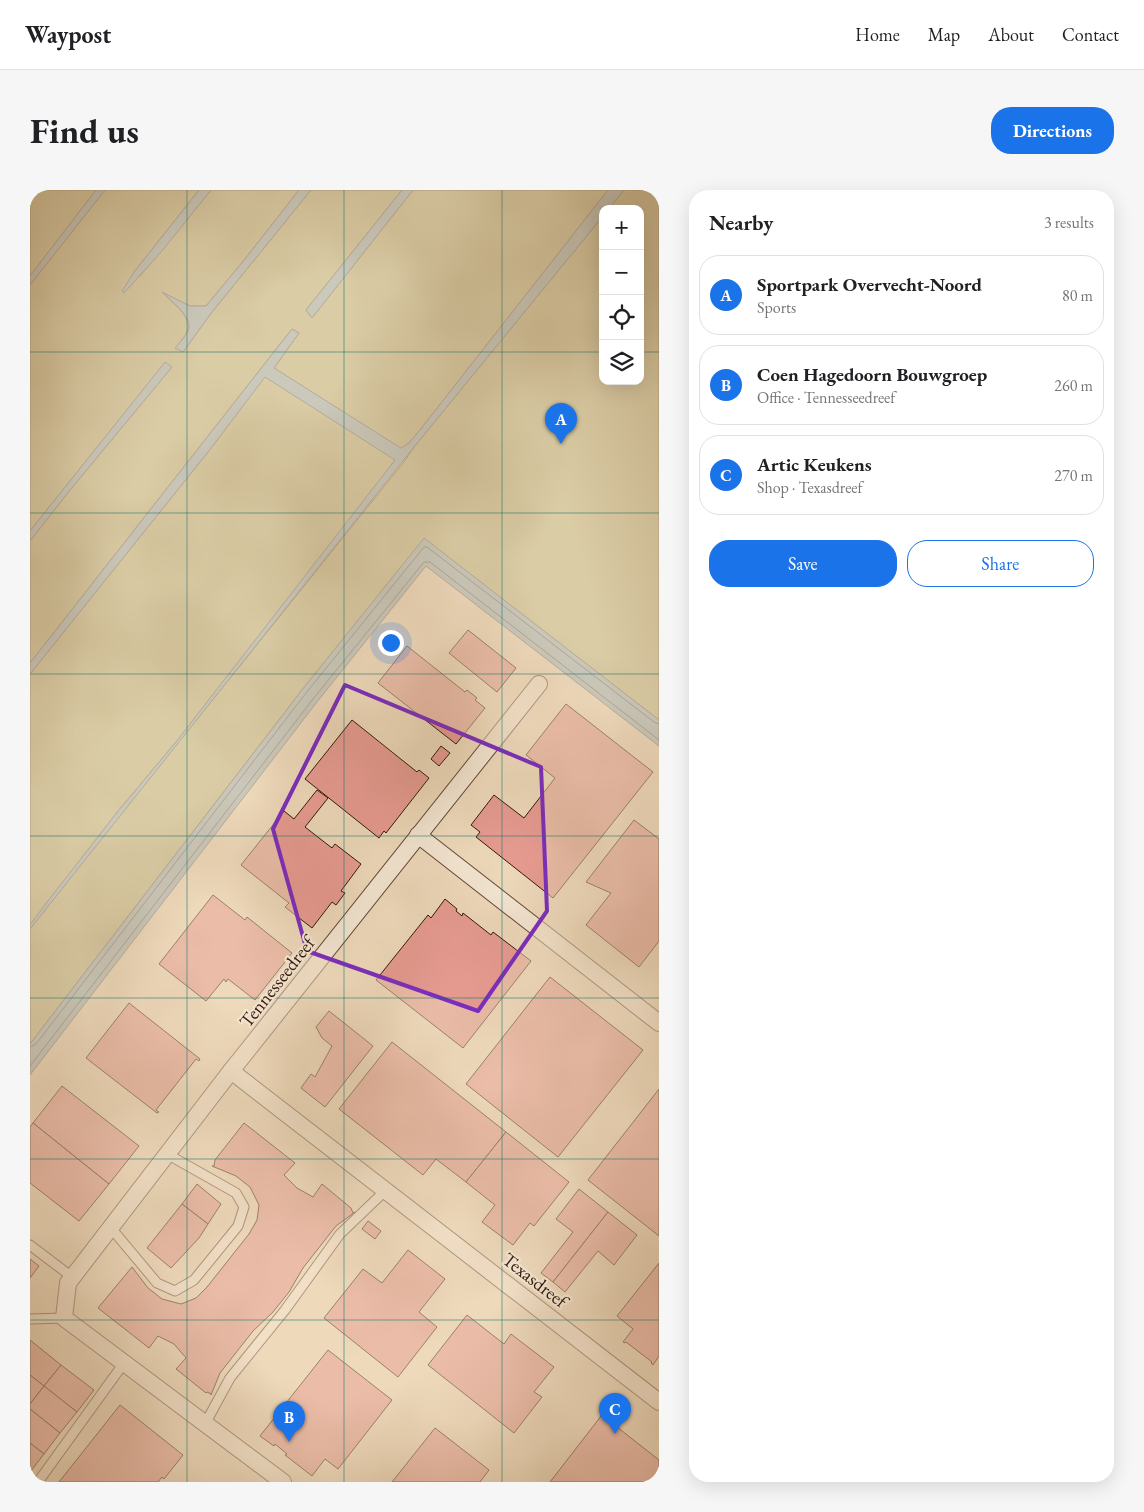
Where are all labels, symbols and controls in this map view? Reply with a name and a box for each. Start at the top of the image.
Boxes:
text: Waypost [25,19,111,50]
text: Home [855,23,900,46]
text: Map [928,23,960,46]
text: About [988,23,1034,46]
text: Contact [1062,23,1119,46]
button: Directions [991,107,1114,154]
text: Find us [30,108,139,153]
map controls [599,205,644,385]
button: + [599,205,644,250]
text: Nearby [709,209,773,236]
text: 3 results [1044,212,1094,233]
button: − [599,250,644,295]
text: Sportpark Overvecht-Noord [757,272,982,297]
text: A [720,285,732,306]
text: 80 m [1062,285,1093,306]
button: locate [599,295,644,340]
text: Sports [757,297,796,318]
button: layers [599,340,644,385]
text: Coen Hagedoorn Bouwgroep [757,362,987,387]
text: B [721,375,731,396]
text: 260 m [1054,375,1093,396]
text: Office · Tennesseedreef [757,387,895,408]
pin: A [545,403,577,444]
text: Artic Keukens [757,452,872,477]
text: C [720,465,732,486]
text: 270 m [1054,465,1093,486]
text: Shop · Texasdreef [757,477,863,498]
button: Save [709,540,897,587]
button: Share [907,540,1094,587]
your location [378,630,404,656]
street label: Tennesseedreef [234,930,322,1033]
street label: Texasdreef [497,1247,574,1314]
pin: C [599,1393,631,1434]
pin: B [273,1401,305,1442]

